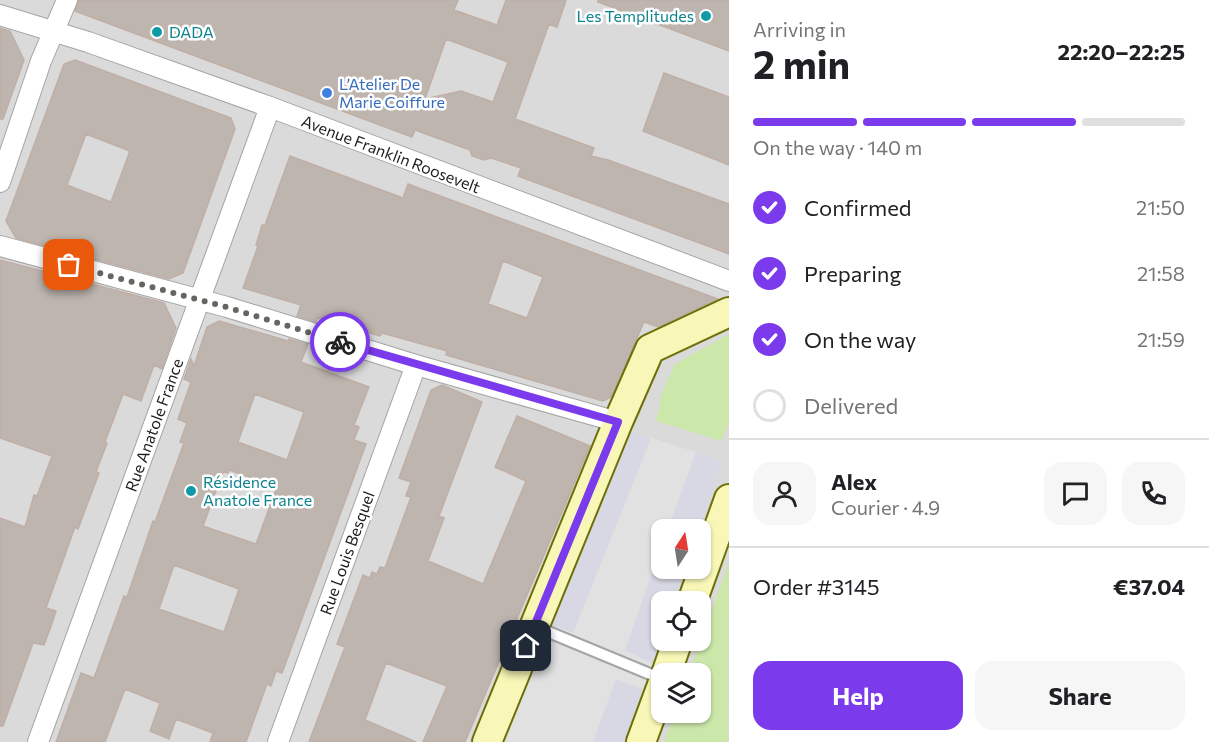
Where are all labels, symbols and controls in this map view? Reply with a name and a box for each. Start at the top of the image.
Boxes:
place label: Les Templitudes [577,6,694,25]
marker: Les Templitudes [699,9,713,23]
text: Arriving in [753,17,846,41]
place label: DADA [169,22,214,41]
marker: DADA [150,25,164,39]
text: 22:20–22:25 [1057,38,1185,65]
text: 2 min [753,39,850,87]
place label: L’Atelier De Marie Coiffure [339,74,445,111]
marker: L’Atelier De Marie Coiffure [320,86,334,100]
street label: Avenue Franklin Roosevelt [299,111,484,197]
text: On the way · 140 m [753,135,922,159]
icon: check [753,191,786,224]
text: Confirmed [804,194,911,221]
text: 21:50 [1136,195,1185,219]
pin [43,239,94,290]
icon: bag [52,248,85,281]
icon: check [753,257,786,290]
text: Preparing [804,260,901,287]
text: 21:58 [1137,261,1185,285]
courier [310,312,370,372]
icon: check [753,323,786,356]
icon: bike [324,326,357,359]
text: On the way [804,326,916,353]
text: 21:59 [1137,327,1185,351]
street label: Rue Anatole France [121,356,186,494]
text: Delivered [804,392,898,419]
button: person [753,462,816,525]
button: chat [1044,462,1107,525]
button: phone [1122,462,1185,525]
text: Alex [831,468,877,495]
place label: Résidence Anatole France [203,472,312,509]
marker: Résidence Anatole France [184,484,198,498]
street label: Rue Louis Besquel [315,488,378,617]
text: Courier · 4.9 [831,495,940,519]
north arrow [651,519,711,579]
map controls [651,519,711,723]
text: Order #3145 [753,573,880,600]
text: €37.04 [1113,573,1185,600]
button: locate [651,591,711,651]
pin [500,620,551,671]
icon: home [509,629,542,662]
button: Help [753,661,963,730]
button: Share [975,661,1185,730]
button: layers [651,663,711,723]

